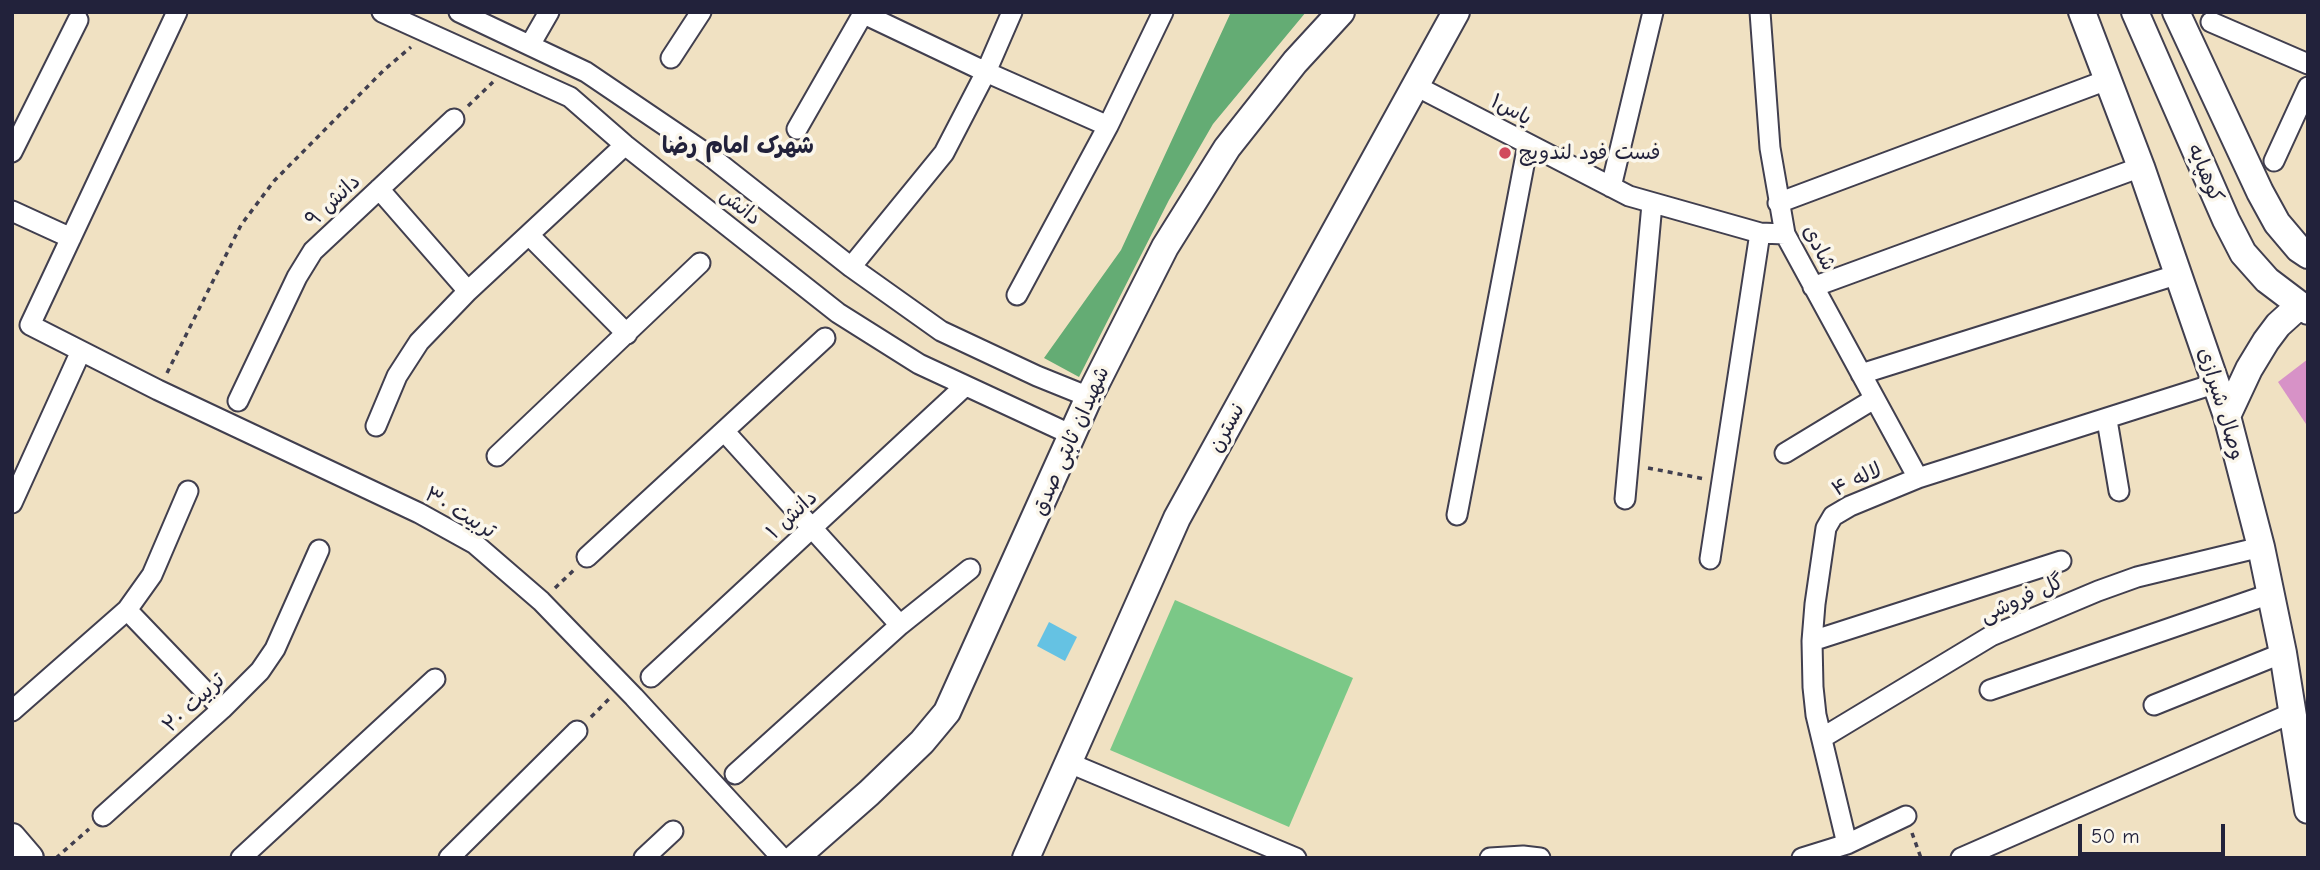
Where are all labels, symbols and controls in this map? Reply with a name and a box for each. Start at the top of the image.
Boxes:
street label: یاس۱ [1486,89,1536,131]
district label: شهرک امام رضا [662,132,814,160]
place label: فست فود لندویچ [1519,140,1660,166]
street label: کوهپایه [2181,140,2229,206]
marker: فست فود لندویچ [1497,145,1513,161]
street label: دانش ۹ [300,169,366,233]
street label: دانش [714,183,766,231]
street label: شادی [1797,221,1841,275]
street label: وصال شیرازی [2192,345,2250,463]
street label: شهیدان ثابتی صدق [1027,363,1115,519]
street label: نسترن [1203,399,1251,457]
street label: لاله ۴ [1828,458,1886,502]
street label: تربیت ۳۰ [420,482,500,544]
street label: دانش ۱ [761,485,823,545]
street label: گل فروشی [1976,569,2068,629]
street label: تربیت ۲۰ [158,668,230,738]
scale bar [2082,810,2229,854]
text: 50 m [2091,824,2140,848]

